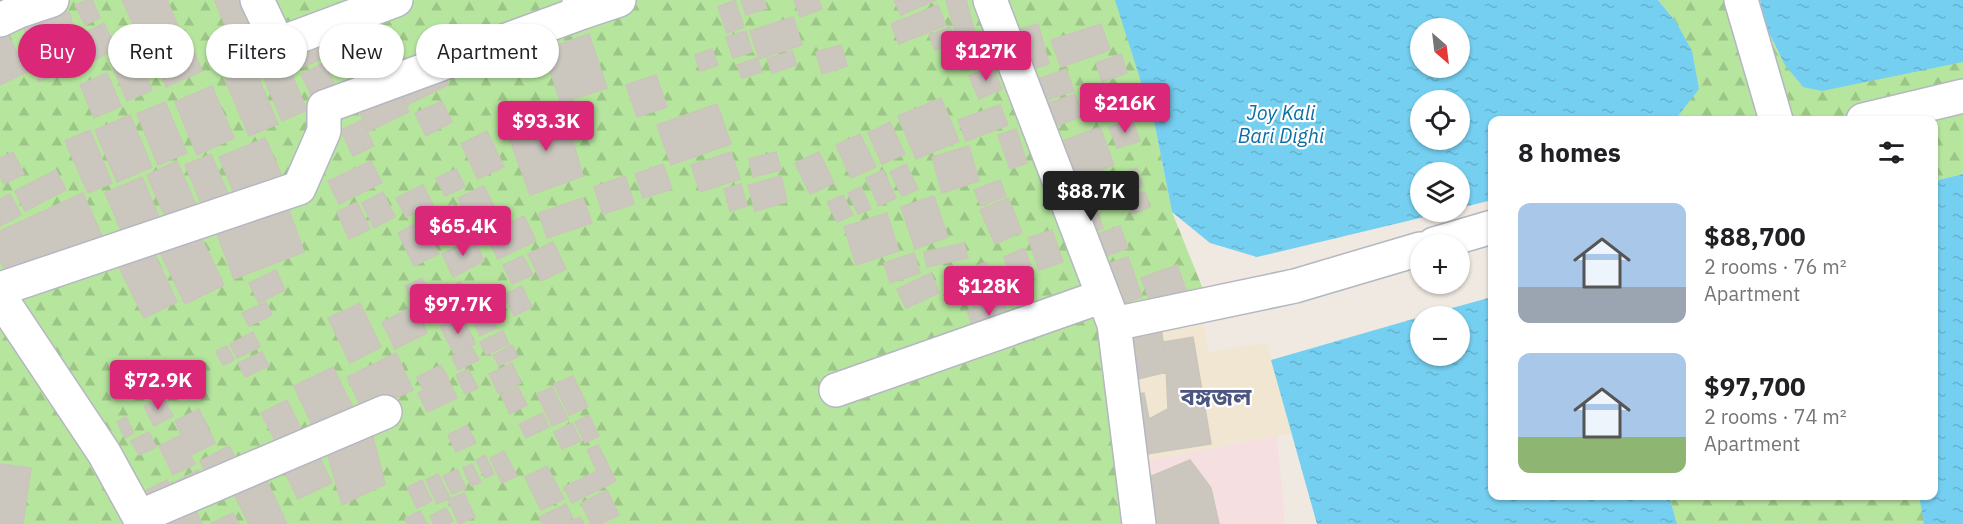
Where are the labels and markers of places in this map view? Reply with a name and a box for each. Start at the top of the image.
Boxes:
pin: $127K [944,31,1028,82]
pin: $216K [1083,83,1167,134]
pin: $93.3K [497,101,595,152]
pin: $88.7K [1042,171,1140,222]
pin: $65.4K [414,206,512,257]
pin: $128K [947,266,1031,317]
pin: $97.7K [409,284,507,335]
pin: $72.9K [109,360,207,411]

